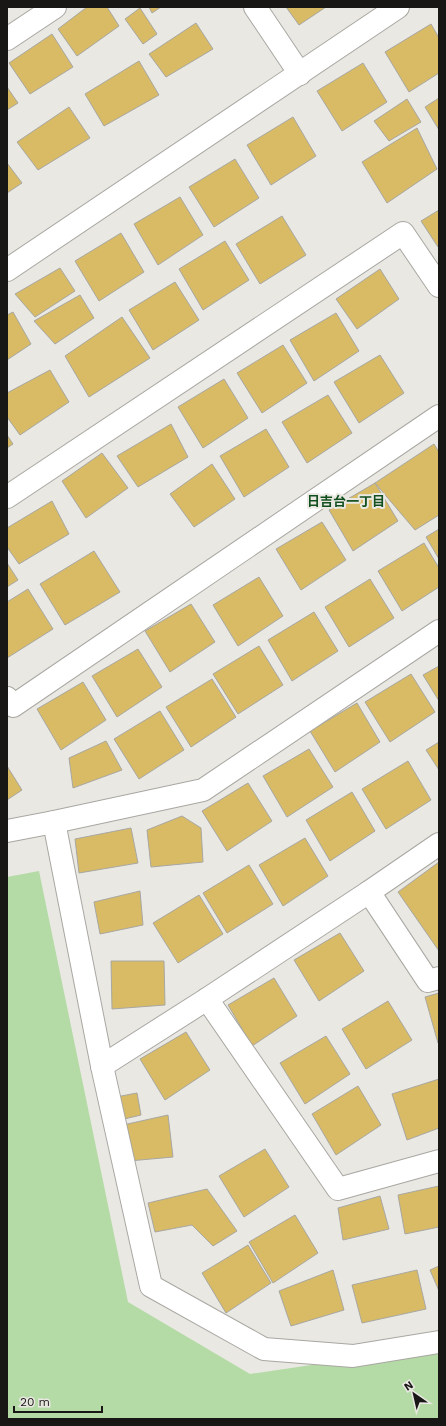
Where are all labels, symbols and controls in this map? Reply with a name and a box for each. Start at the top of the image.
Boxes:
district label: 日吉台一丁目 [307,494,385,509]
north arrow [394,1374,434,1414]
text: N [402,1378,416,1394]
scale bar [14,1388,102,1414]
text: 20 m [20,1395,50,1409]

